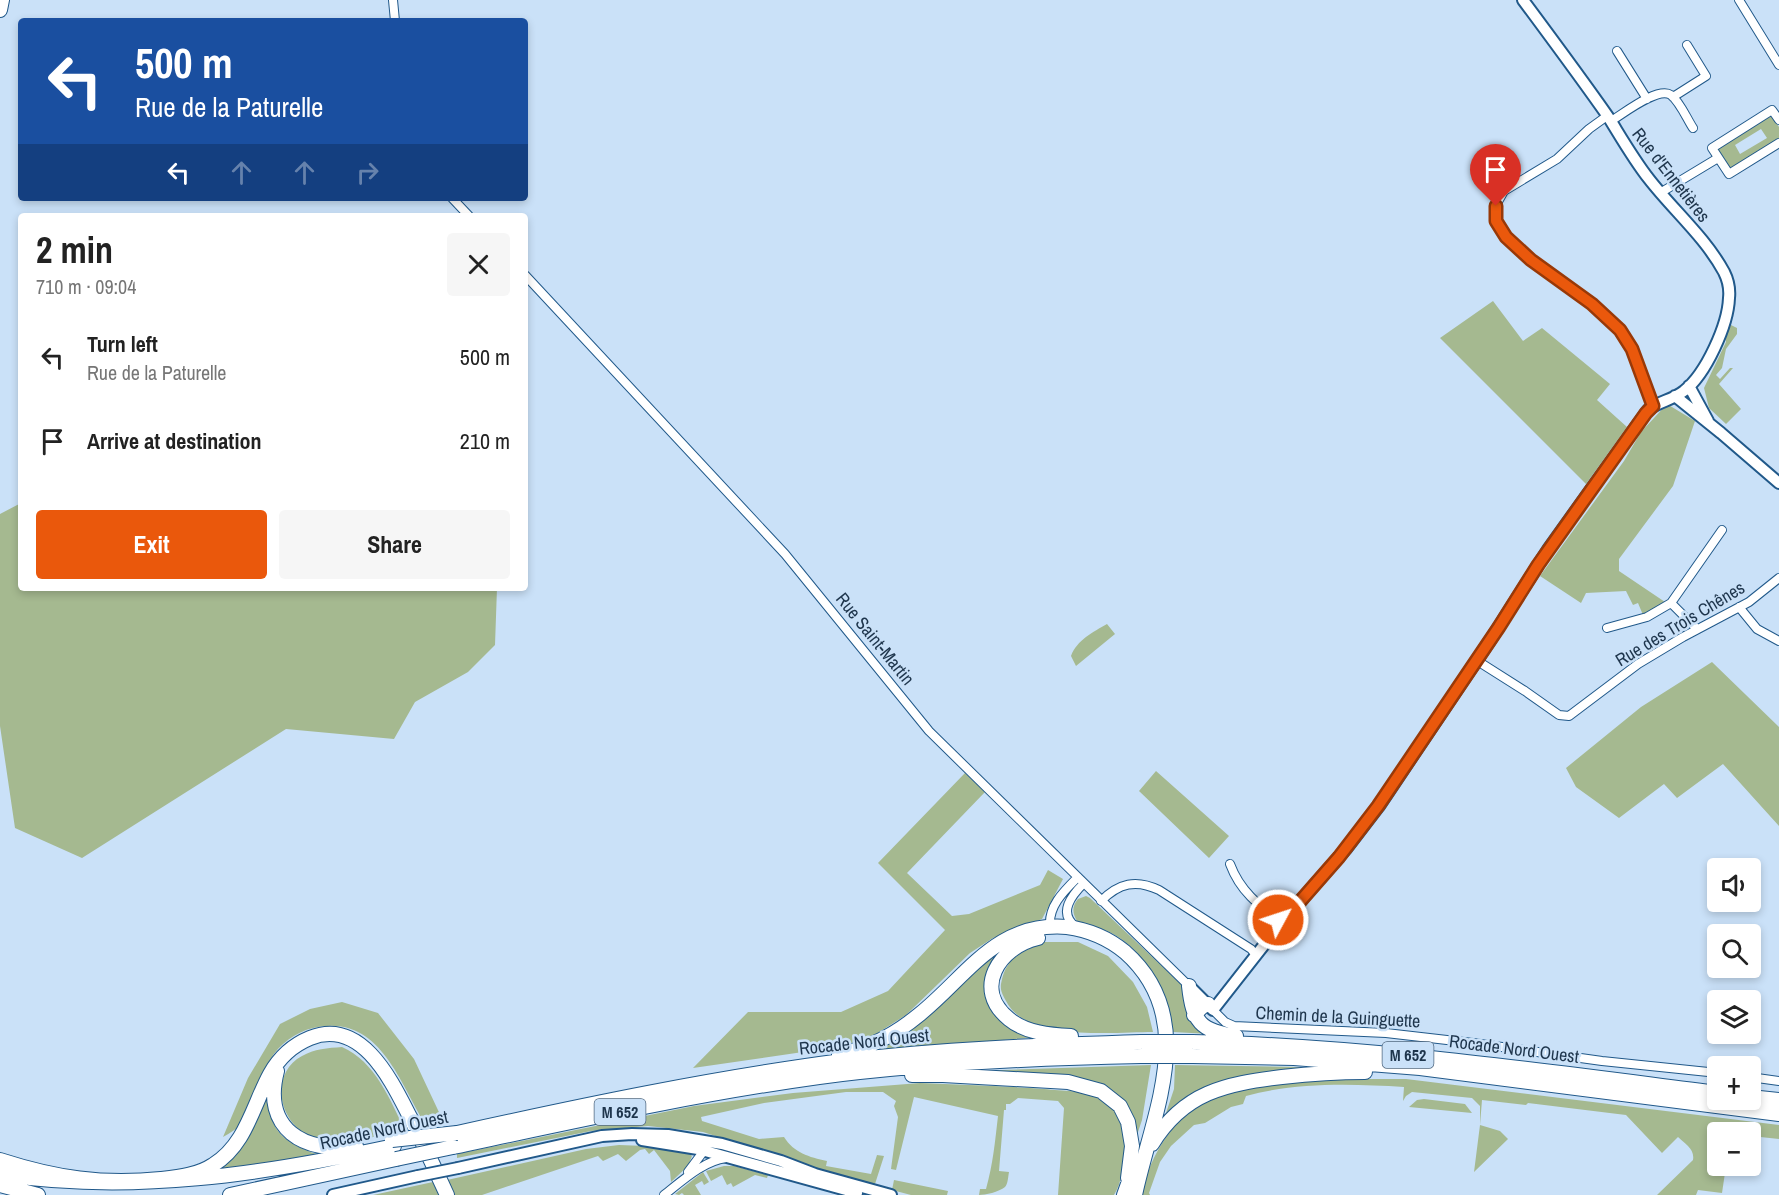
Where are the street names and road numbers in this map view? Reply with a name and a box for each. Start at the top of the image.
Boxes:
street label: Rue d'Ennetières [1627,122,1716,227]
street label: Rue des Trois Chênes [1610,575,1749,672]
street label: Rue Saint-Martin [830,587,920,690]
street label: Chemin de la Guinguette [1255,1000,1421,1033]
street label: Rocade Nord Ouest [798,1022,930,1061]
street label: Rocade Nord Ouest [1448,1028,1580,1069]
road number: M 652 [1382,1042,1434,1068]
road number: M 652 [594,1099,646,1125]
street label: Rocade Nord Ouest [317,1104,450,1155]

